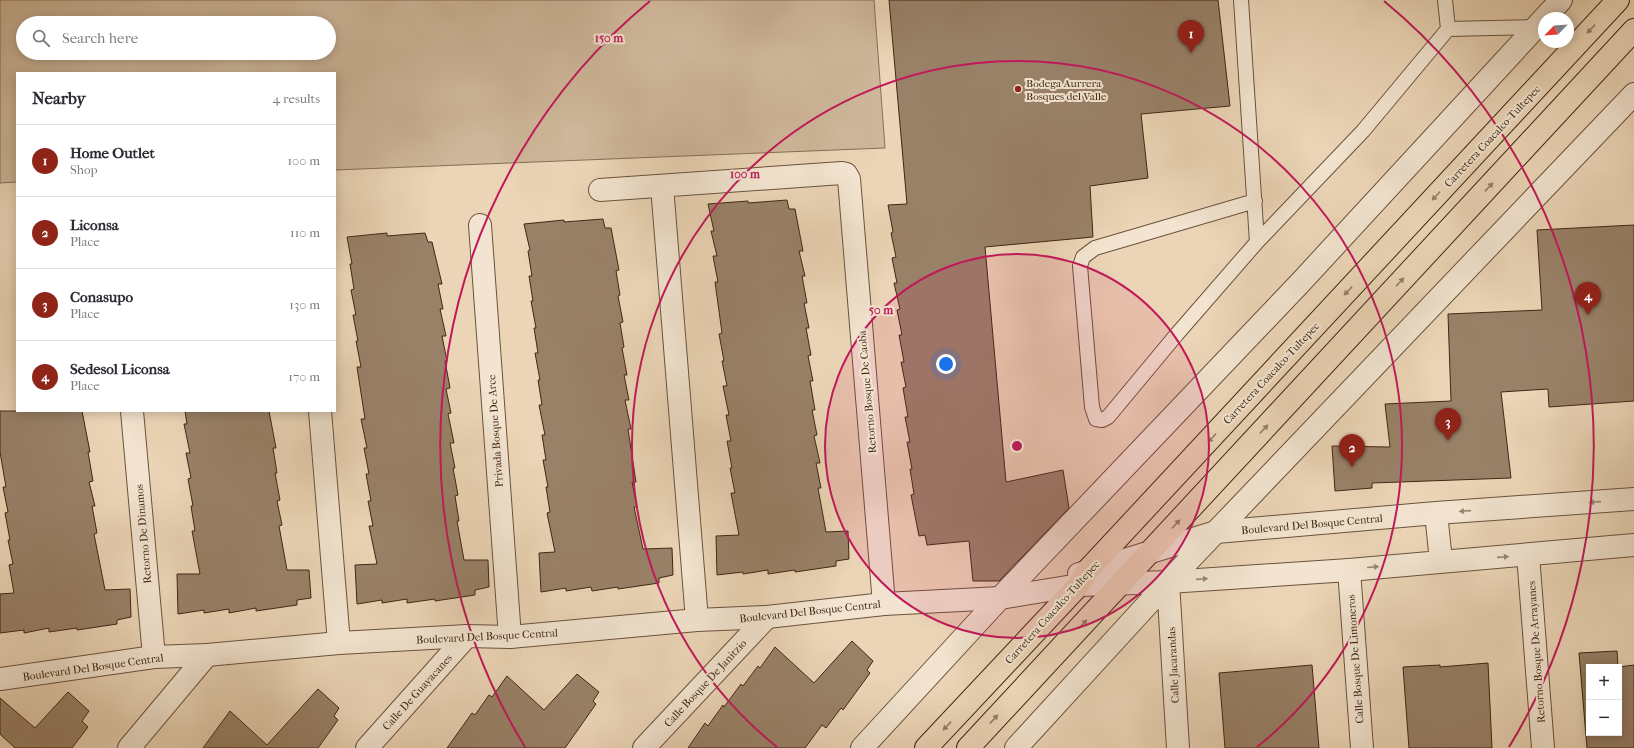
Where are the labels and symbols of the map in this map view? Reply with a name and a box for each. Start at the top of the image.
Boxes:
north arrow [1538,12,1574,48]
pin: 1 [1178,20,1204,53]
one-way arrow [1587,24,1596,33]
text: 150 m [595,31,624,45]
place label: Bodega Aurrera Bosques del Valle [1026,77,1107,103]
street label: Carretera Coacalco-Tultepec [1442,82,1543,190]
marker: Bodega Aurrera Bosques del Valle [1013,84,1023,94]
text: 100 m [730,167,761,181]
one-way arrow [1484,182,1493,192]
one-way arrow [1431,191,1441,201]
one-way arrow [1396,277,1405,287]
pin: 4 [1575,282,1601,315]
one-way arrow [1343,286,1352,296]
text: 50 m [869,303,894,317]
street label: Carretera Coacalco-Tultepec [1221,319,1322,427]
street label: Retorno Bosque De Caoba [856,329,879,454]
your location [936,354,956,374]
street label: Privada Bosque De Arce [485,374,506,488]
pin: 3 [1435,408,1461,441]
one-way arrow [1259,424,1268,433]
one-way arrow [1207,432,1216,443]
pin: 2 [1339,434,1365,467]
centre of rings [1010,439,1024,453]
street label: Retorno De Dinamos [133,484,154,584]
one-way arrow [1589,498,1601,505]
one-way arrow [1459,507,1471,514]
street label: Boulevard Del Bosque Central [1241,512,1383,537]
one-way arrow [1171,519,1181,529]
one-way arrow [1497,553,1509,560]
street label: Carretera Coacalco-Tultepec [1002,558,1102,667]
one-way arrow [1367,564,1379,571]
one-way arrow [1196,576,1208,583]
street label: Retorno Bosque De Arrayanes [1525,580,1548,723]
street label: Calle Bosque De Limoneros [1344,594,1366,724]
street label: Boulevard Del Bosque Central [739,598,881,625]
one-way arrow [1078,619,1087,629]
street label: Boulevard Del Bosque Central [416,626,558,647]
street label: Calle Jacarandas [1165,626,1182,703]
street label: Calle Bosque De Janitzio [661,637,750,730]
street label: Boulevard Del Bosque Central [22,651,164,684]
street label: Calle De Guayacanes [380,652,455,733]
one-way arrow [989,715,998,724]
one-way arrow [943,721,952,730]

